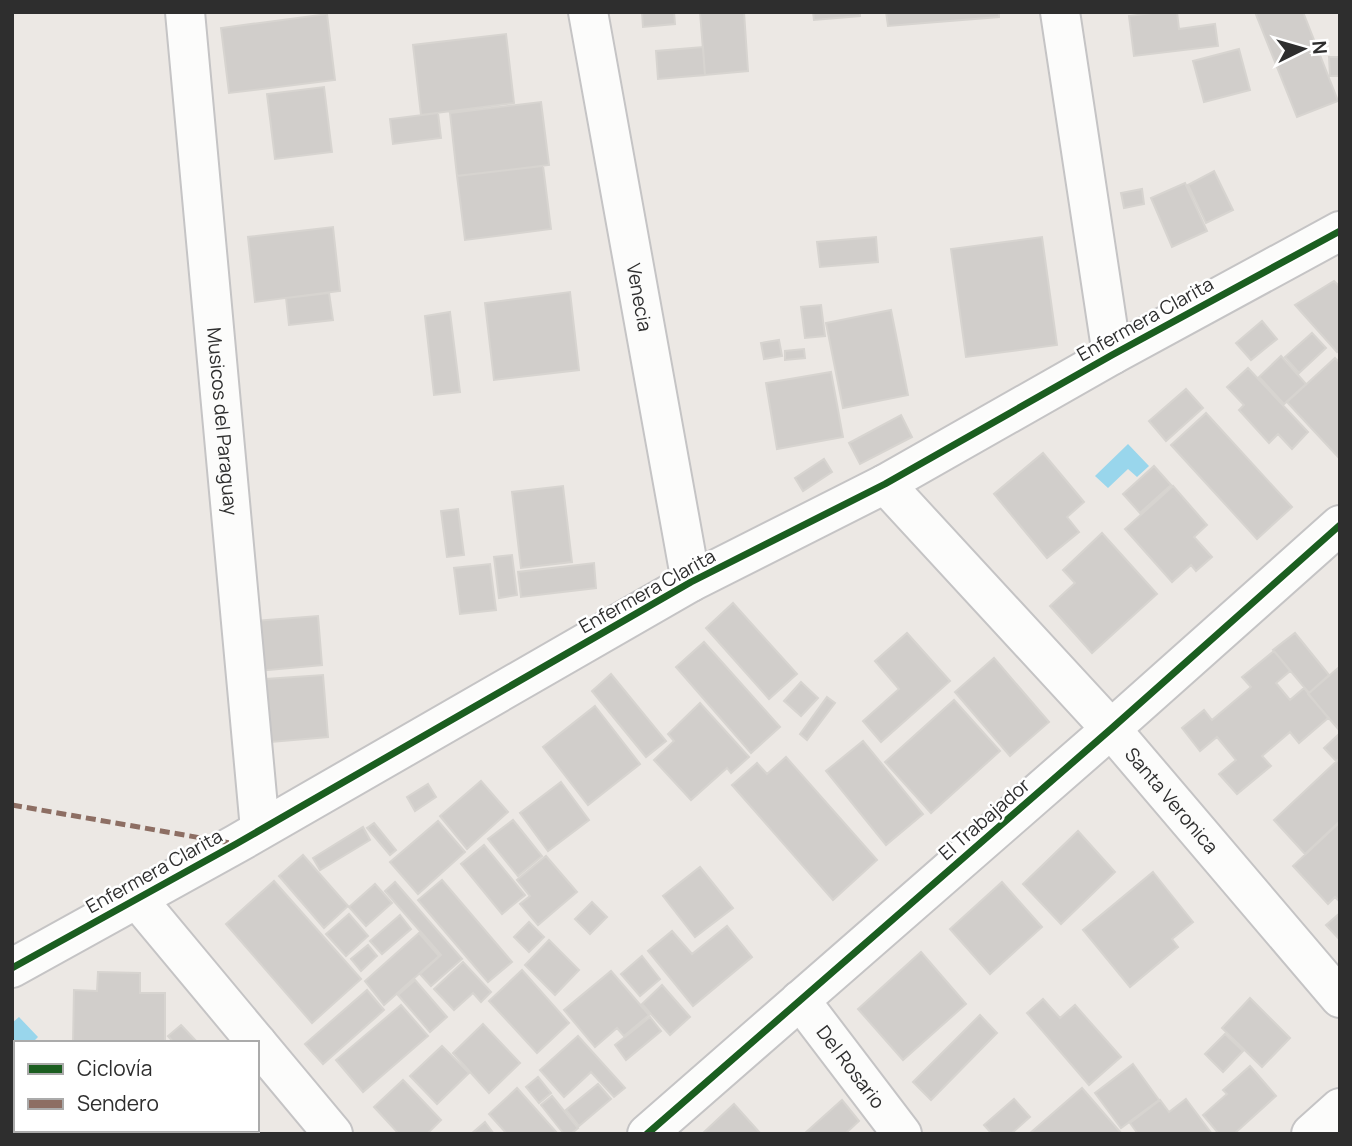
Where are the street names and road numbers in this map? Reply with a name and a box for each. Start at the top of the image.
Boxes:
street label: Venecia [621,261,658,334]
street label: Enfermera Clarita [1072,271,1218,367]
street label: Musicos del Paraguay [201,326,244,516]
street label: Enfermera Clarita [574,543,720,639]
street label: Santa Veronica [1119,742,1224,859]
street label: El Trabajador [933,772,1035,866]
street label: Enfermera Clarita [81,823,227,919]
street label: Del Rosario [811,1020,891,1114]

